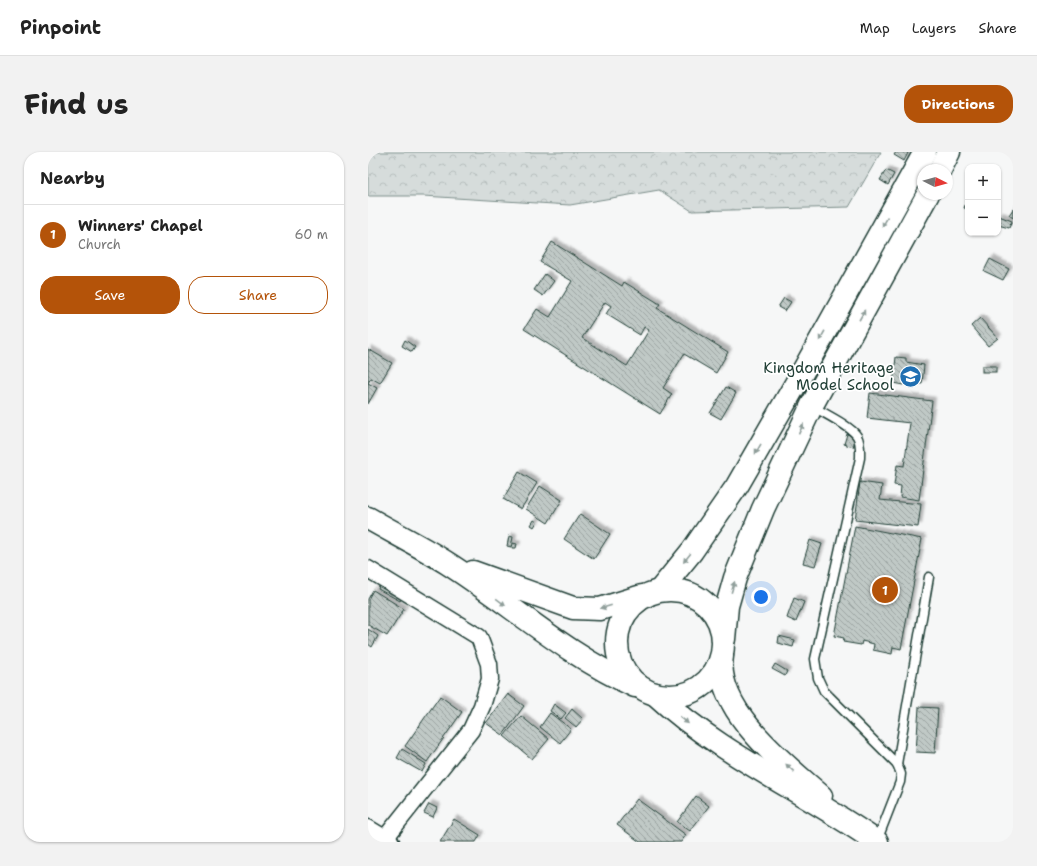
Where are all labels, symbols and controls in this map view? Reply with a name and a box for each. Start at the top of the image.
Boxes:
text: Pinpoint [20,15,101,40]
text: Map [860,19,890,37]
text: Layers [912,19,956,37]
text: Share [978,19,1017,37]
text: Find us [24,85,129,123]
button: Directions [904,85,1013,123]
north arrow [917,164,953,200]
map controls [965,164,1001,236]
button: + [965,164,1001,200]
text: Nearby [40,167,105,189]
button: − [965,200,1001,236]
text: Winners' Chapel [78,216,203,236]
one-way arrow [882,217,888,228]
text: 1 [50,226,56,243]
text: 60 m [295,226,328,243]
text: Church [78,236,121,253]
button: Save [40,276,180,314]
button: Share [188,276,328,314]
one-way arrow [859,309,865,321]
one-way arrow [819,330,826,342]
place label: Kingdom Heritage Model School [763,358,894,395]
school or university icon: Kingdom Heritage Model School [897,364,923,390]
one-way arrow [798,423,804,435]
one-way arrow [755,443,762,455]
one-way arrow [682,552,691,563]
pin: 1 [872,575,898,605]
one-way arrow [730,581,736,593]
your location [751,587,771,607]
one-way arrow [496,598,507,606]
one-way arrow [600,604,612,610]
one-way arrow [679,715,689,724]
one-way arrow [785,763,795,773]

